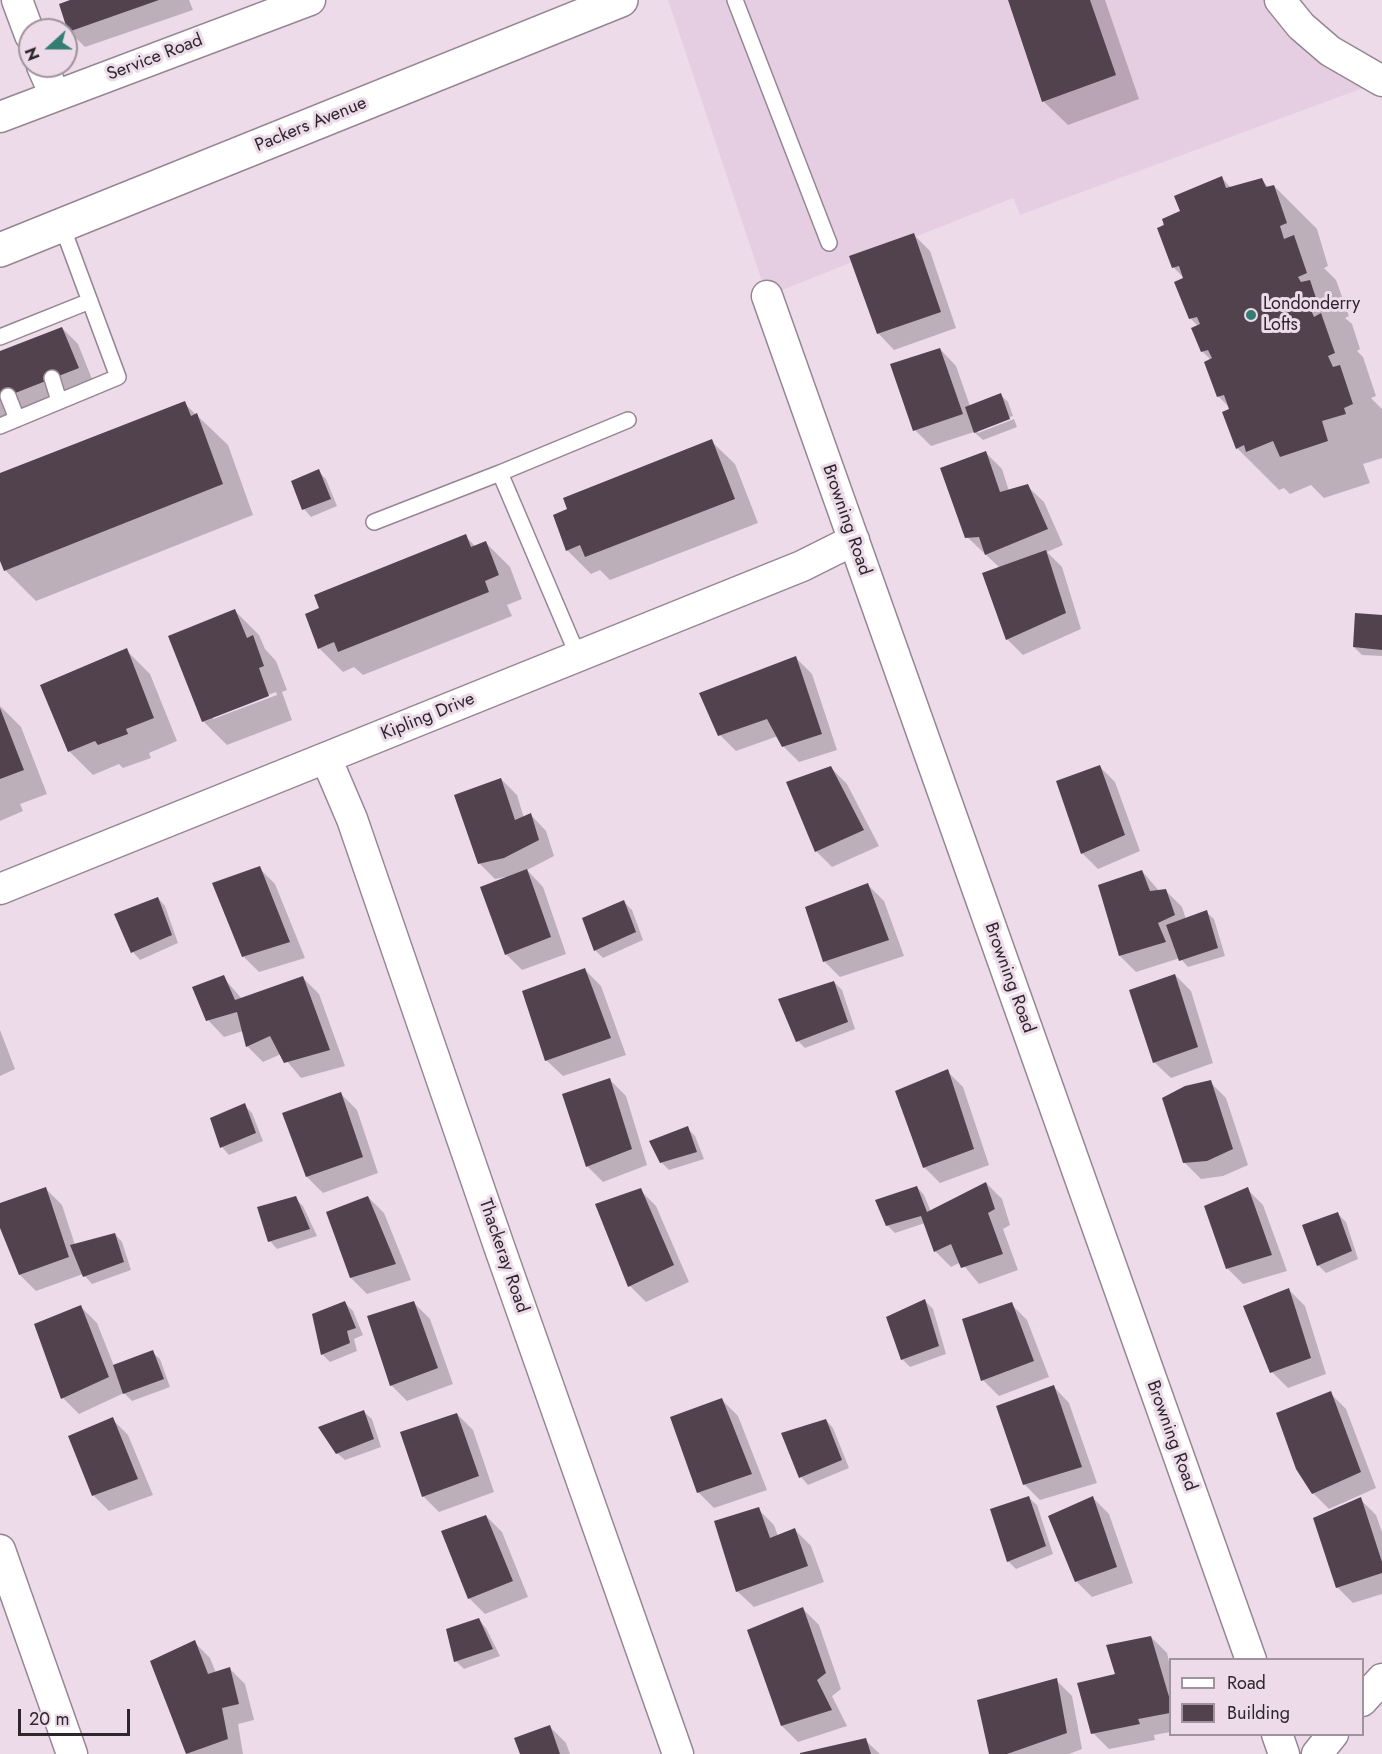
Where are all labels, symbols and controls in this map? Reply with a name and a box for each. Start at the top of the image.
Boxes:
north arrow [18,18,78,78]
street label: Service Road [104,30,206,86]
text: N [20,44,46,64]
street label: Packers Avenue [252,93,370,157]
place label: Londonderry Lofts [1263,294,1360,336]
marker: Londonderry Lofts [1244,308,1258,322]
street label: Browning Road [817,462,875,578]
street label: Kipling Drive [378,688,478,746]
street label: Browning Road [979,920,1039,1036]
street label: Thackeray Road [473,1196,533,1316]
street label: Browning Road [1141,1378,1201,1494]
legend [1169,1658,1364,1736]
text: Road [1227,1670,1266,1696]
scale bar [21,1697,134,1735]
text: Building [1227,1700,1290,1726]
text: 20 m [29,1706,69,1732]

